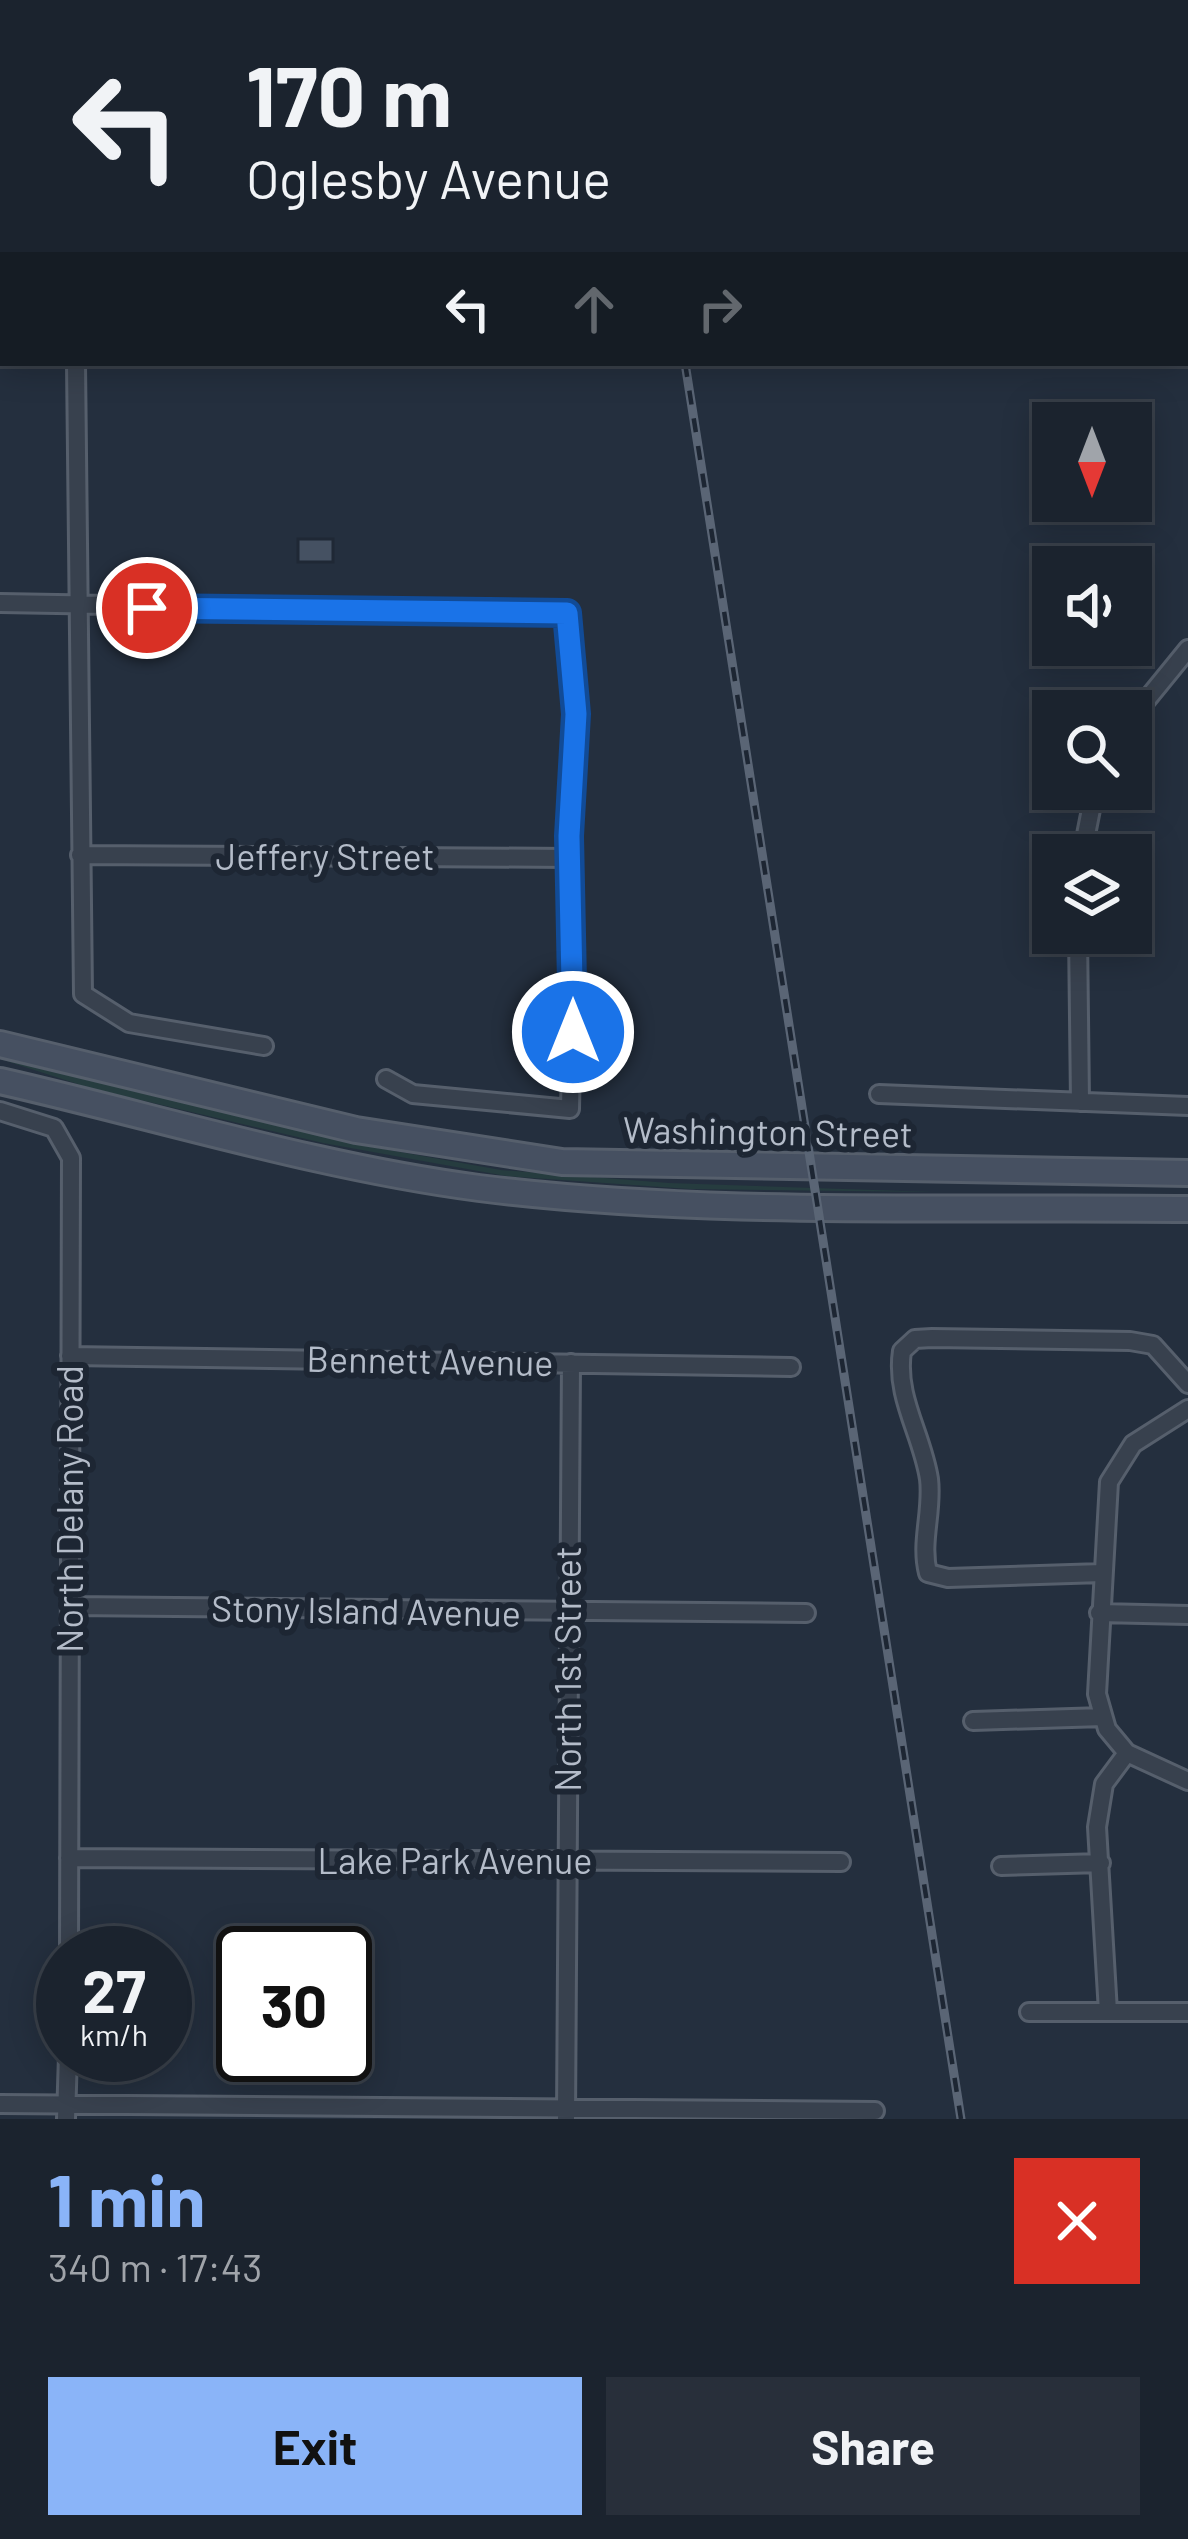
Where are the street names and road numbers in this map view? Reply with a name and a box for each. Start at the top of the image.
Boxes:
street label: Jeffery Street [215,834,435,877]
street label: Washington Street [623,1106,913,1155]
street label: Bennett Avenue [306,1336,554,1383]
street label: North Delany Road [47,1365,90,1653]
street label: North 1st Street [545,1546,588,1792]
street label: Stony Island Avenue [211,1585,521,1634]
street label: Lake Park Avenue [318,1838,592,1881]

